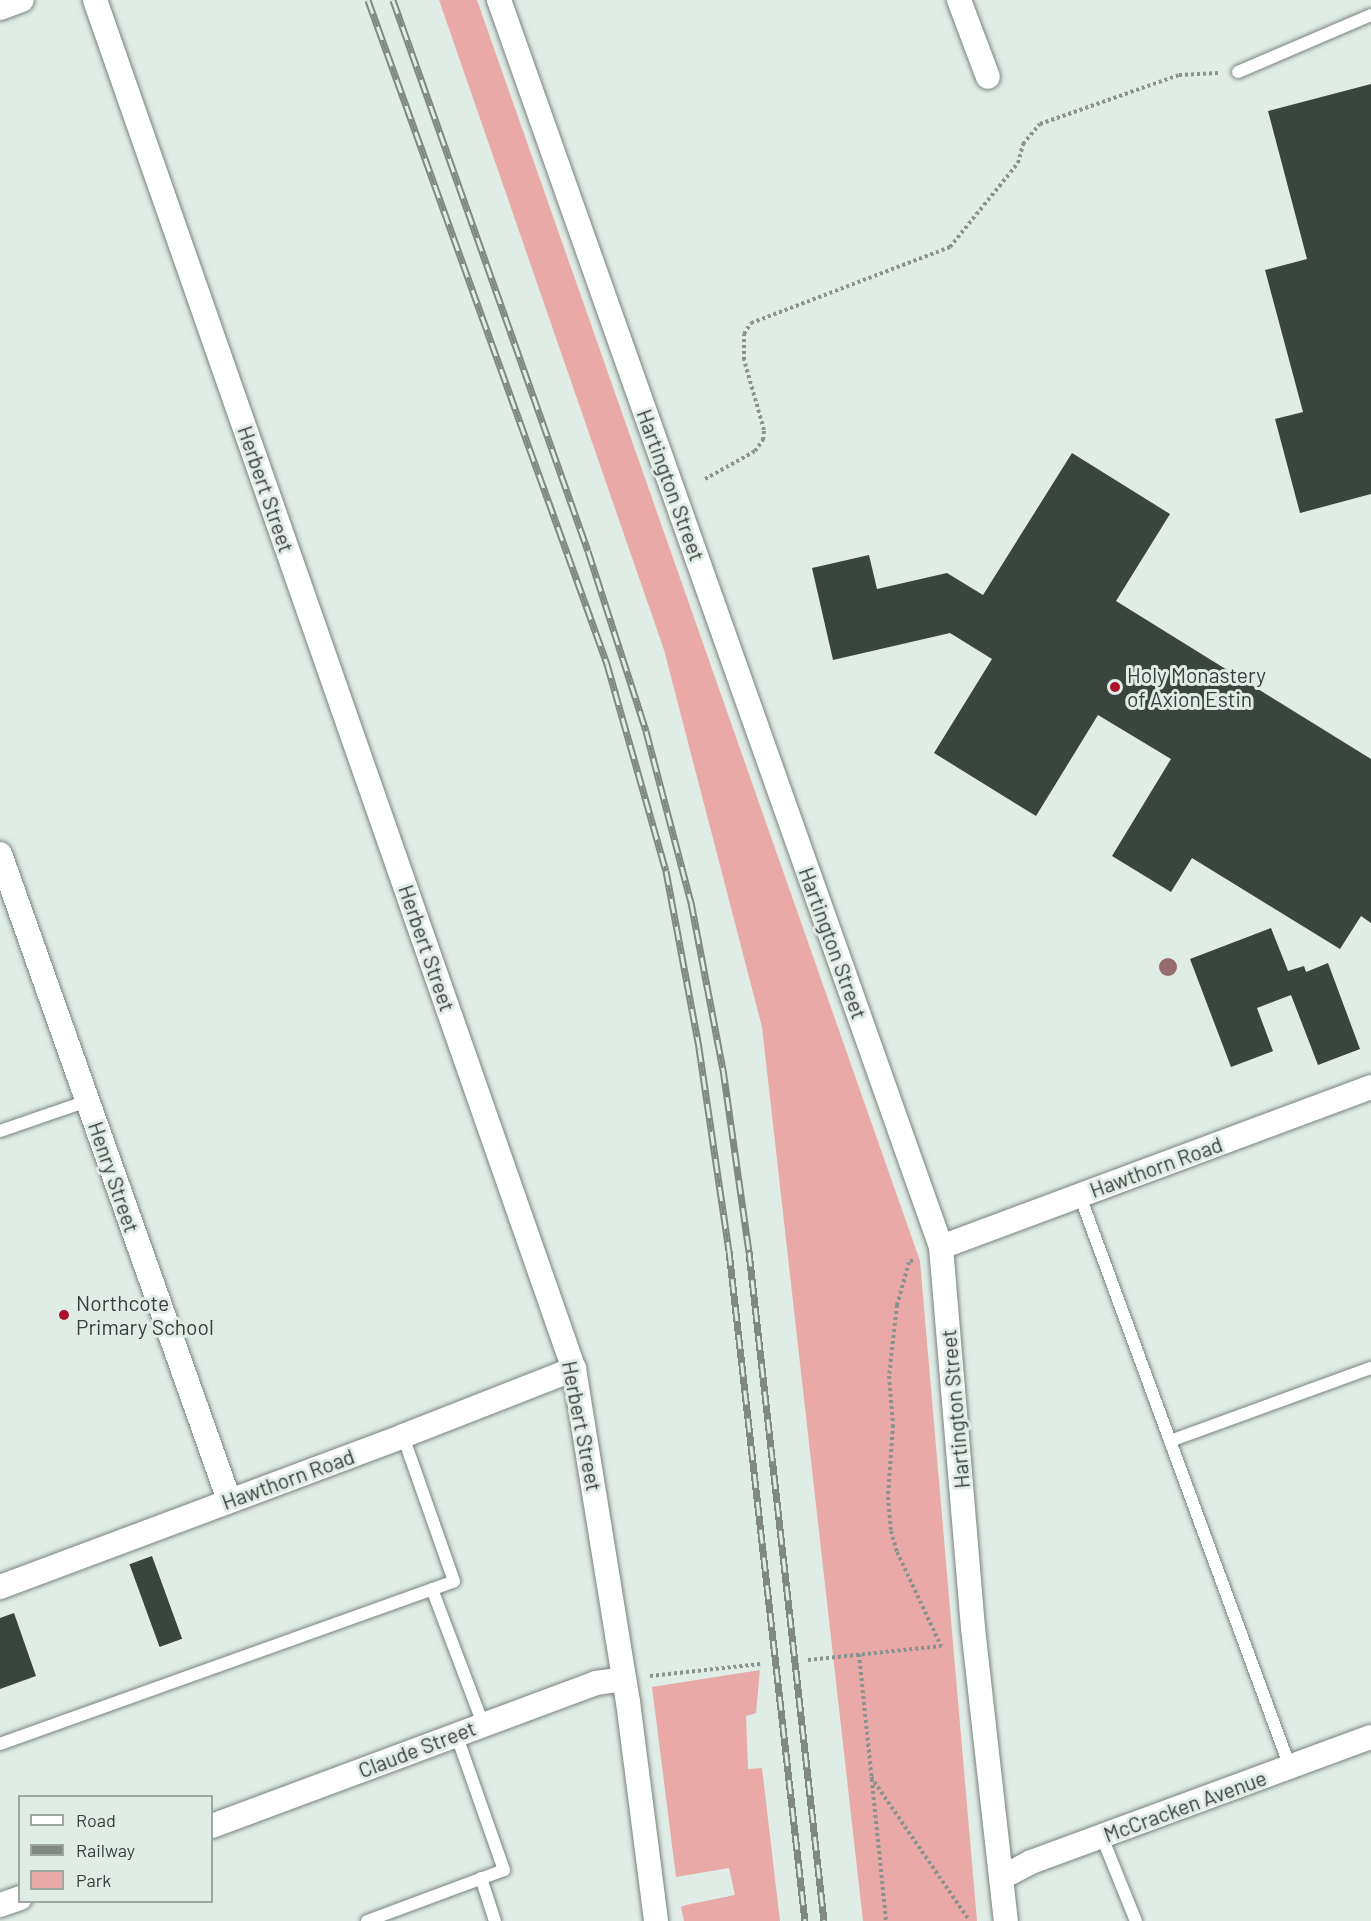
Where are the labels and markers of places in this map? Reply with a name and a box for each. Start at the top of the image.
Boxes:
place label: Holy Monastery of Axion Estin [1127,662,1266,712]
marker: Holy Monastery of Axion Estin [1108,680,1122,694]
place label: Northcote Primary School [76,1290,214,1340]
marker: Northcote Primary School [57,1308,71,1322]

